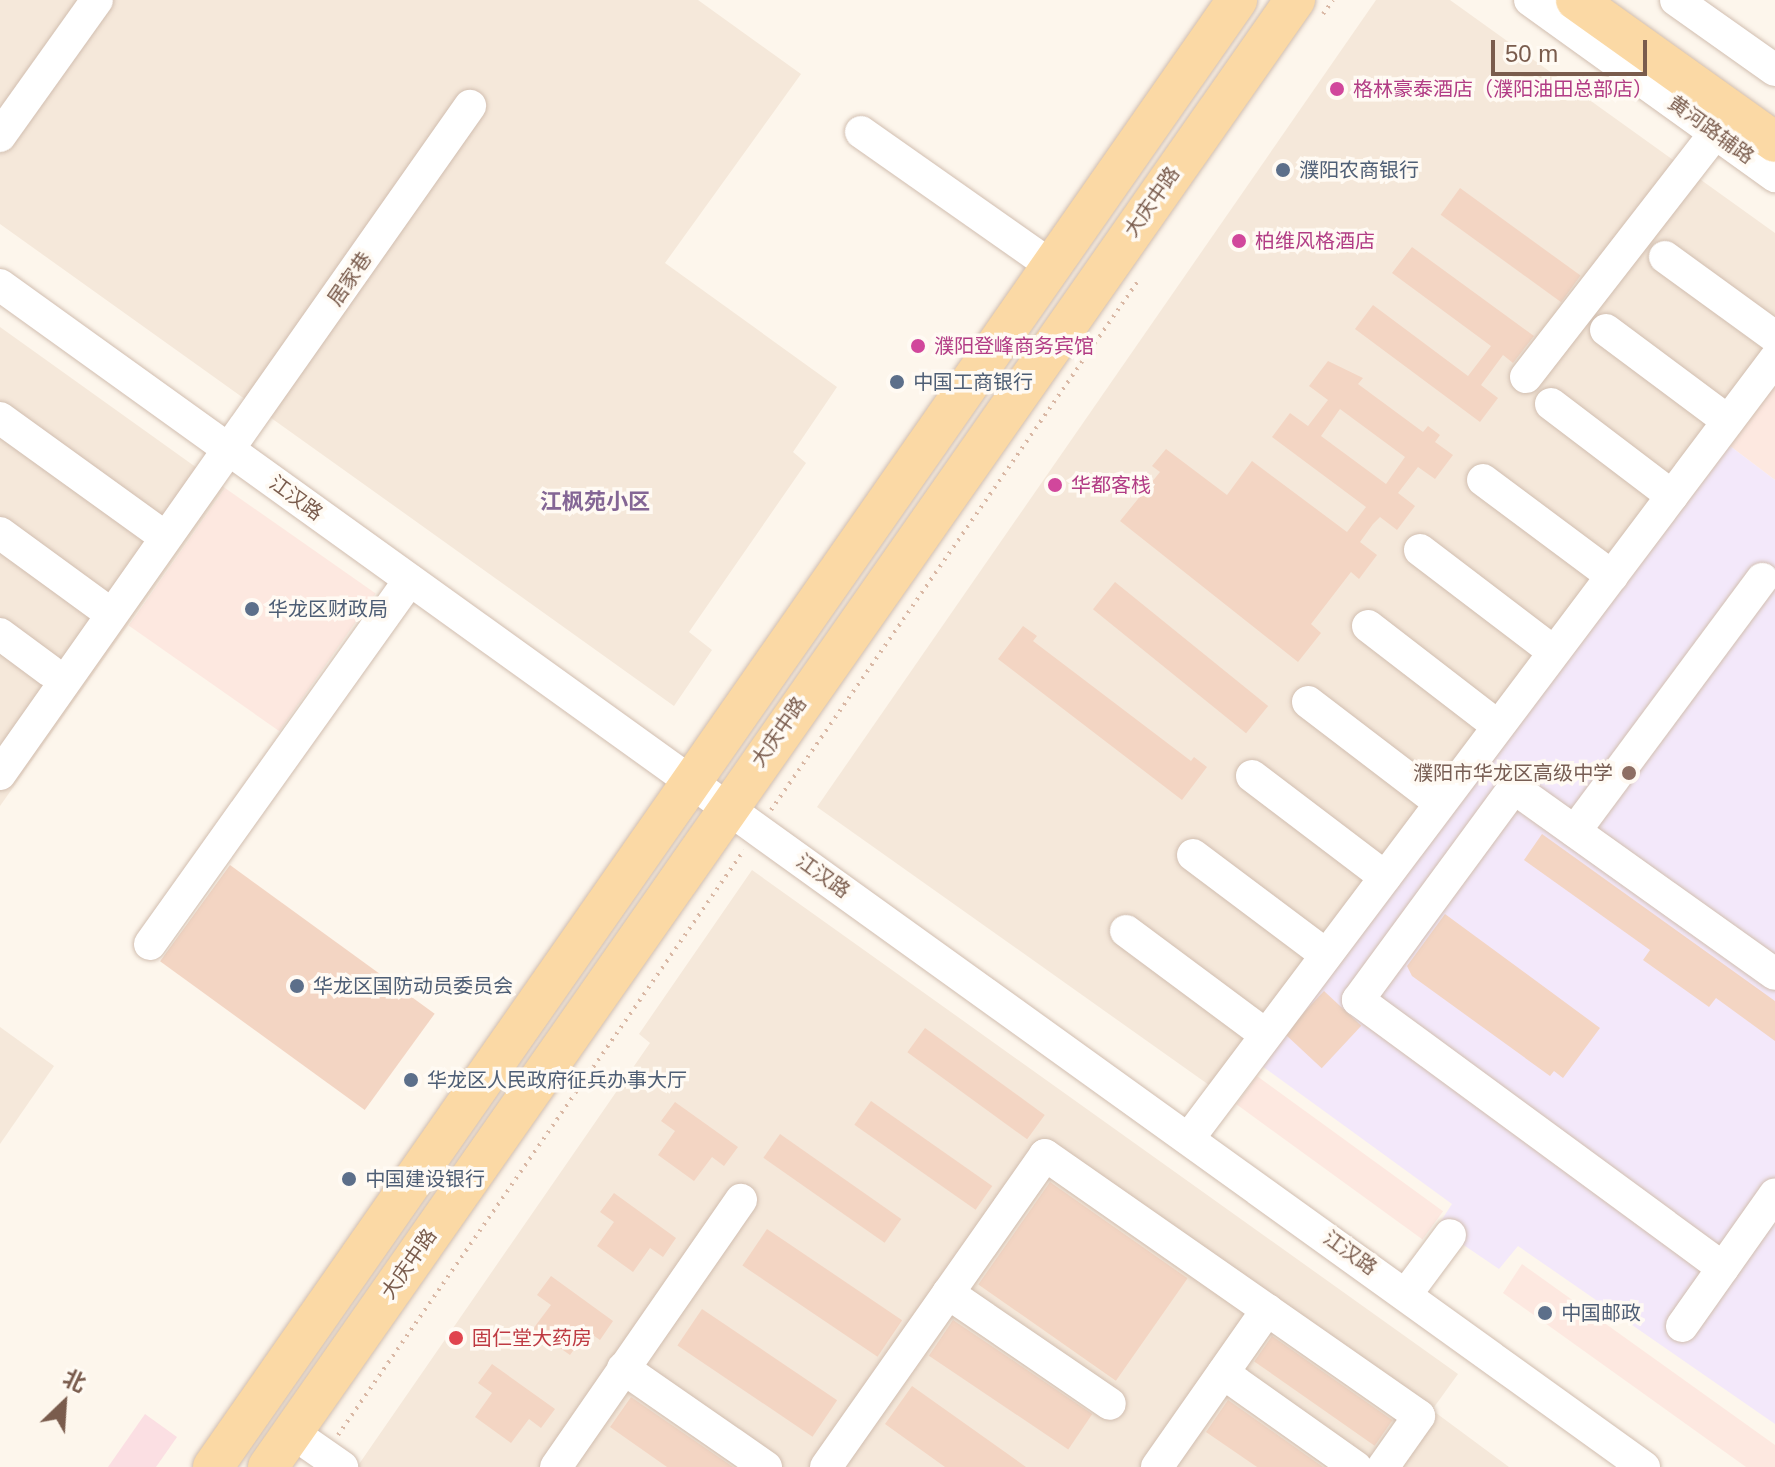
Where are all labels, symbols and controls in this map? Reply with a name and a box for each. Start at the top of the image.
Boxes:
scale bar [1495,24,1651,74]
text: 50 m [1505,40,1558,67]
place label: 格林豪泰酒店（濮阳油田总部店） [1353,77,1653,101]
marker: 格林豪泰酒店（濮阳油田总部店） [1328,80,1346,98]
street label: 黄河路辅路 [1663,91,1759,169]
place label: 濮阳农商银行 [1299,158,1419,182]
marker: 濮阳农商银行 [1274,161,1292,179]
street label: 大庆中路 [1119,162,1185,242]
place label: 柏维风格酒店 [1255,229,1375,253]
marker: 柏维风格酒店 [1230,232,1248,250]
street label: 居家巷 [323,248,377,310]
place label: 濮阳登峰商务宾馆 [934,334,1094,358]
marker: 濮阳登峰商务宾馆 [909,337,927,355]
place label: 中国工商银行 [913,370,1033,394]
marker: 中国工商银行 [888,373,906,391]
street label: 江汉路 [265,471,327,525]
place label: 华都客栈 [1071,473,1151,497]
marker: 华都客栈 [1046,476,1064,494]
district label: 江枫苑小区 [540,489,650,515]
place label: 华龙区财政局 [268,597,388,621]
marker: 华龙区财政局 [243,600,261,618]
street label: 大庆中路 [746,692,812,772]
place label: 濮阳市华龙区高级中学 [1413,761,1613,785]
marker: 濮阳市华龙区高级中学 [1620,764,1638,782]
street label: 江汉路 [792,849,854,903]
place label: 华龙区国防动员委员会 [313,974,513,998]
marker: 华龙区国防动员委员会 [288,977,306,995]
place label: 华龙区人民政府征兵办事大厅 [427,1068,687,1092]
marker: 华龙区人民政府征兵办事大厅 [402,1071,420,1089]
place label: 中国建设银行 [365,1167,485,1191]
marker: 中国建设银行 [340,1170,358,1188]
street label: 大庆中路 [376,1224,442,1304]
street label: 江汉路 [1319,1226,1381,1280]
place label: 中国邮政 [1561,1301,1641,1325]
marker: 中国邮政 [1536,1304,1554,1322]
place label: 固仁堂大药房 [472,1326,592,1350]
marker: 固仁堂大药房 [447,1329,465,1347]
north arrow [24,1363,104,1443]
text: 北 [59,1365,90,1397]

